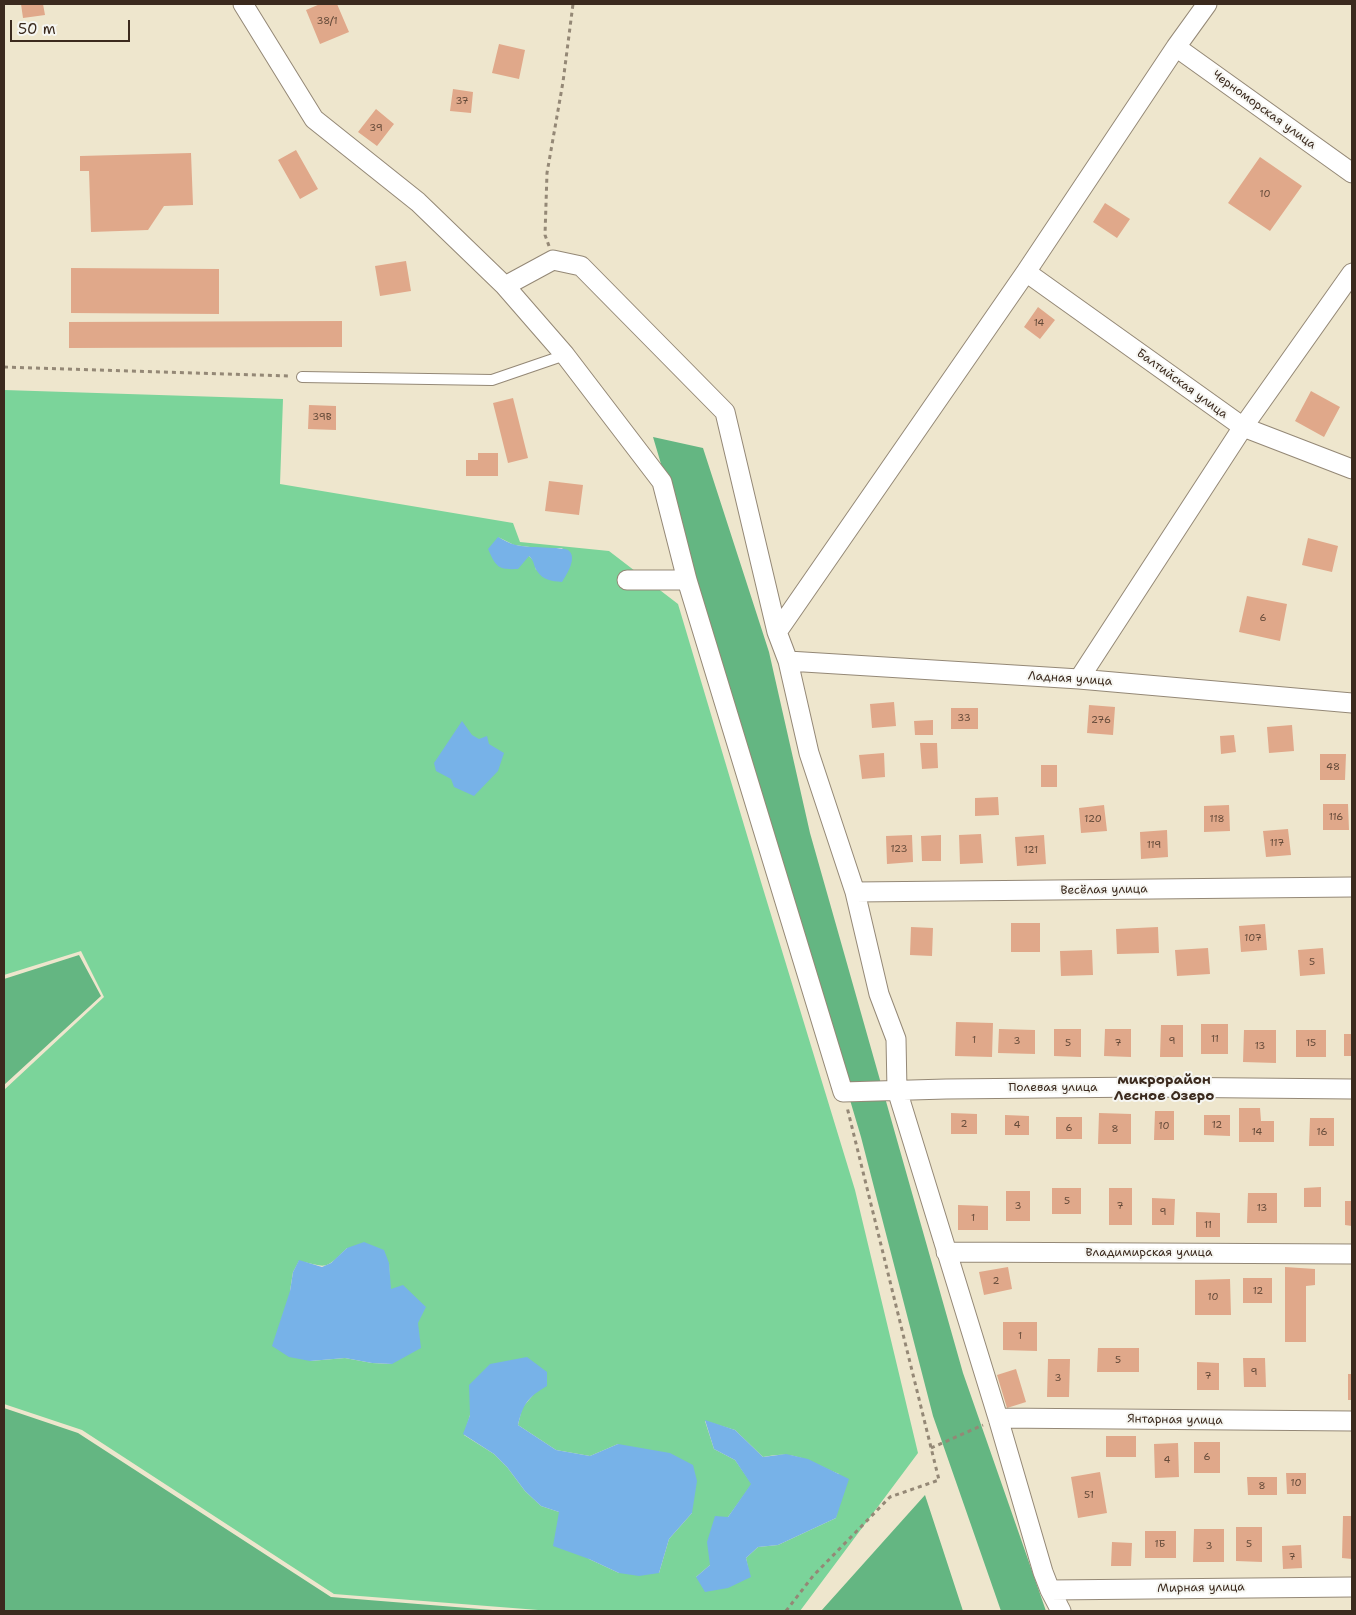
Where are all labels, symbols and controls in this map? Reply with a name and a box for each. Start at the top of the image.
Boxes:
scale bar [12,10,132,42]
house number: 38/1 [316,15,338,27]
text: 50 m [18,19,56,39]
street label: Черноморская улица [1209,68,1319,152]
house number: 37 [455,95,469,107]
house number: 39 [369,122,383,134]
house number: 10 [1260,188,1270,200]
house number: 14 [1034,317,1044,329]
street label: Балтийская улица [1134,346,1230,422]
house number: 39В [312,411,332,423]
house number: 6 [1260,612,1266,624]
street label: Ладная улица [1027,669,1113,689]
house number: 33 [957,712,971,724]
house number: 276 [1091,714,1111,726]
house number: 48 [1326,761,1340,773]
house number: 116 [1329,811,1343,823]
house number: 120 [1084,813,1102,825]
house number: 118 [1210,813,1224,825]
house number: 117 [1270,837,1284,849]
house number: 119 [1147,839,1161,851]
house number: 123 [890,843,908,855]
house number: 121 [1024,844,1038,856]
street label: Весёлая улица [1060,882,1148,898]
house number: 107 [1244,932,1262,944]
house number: 5 [1309,956,1315,968]
house number: 11 [1211,1033,1219,1045]
house number: 1 [972,1034,976,1046]
house number: 3 [1014,1035,1020,1047]
house number: 9 [1169,1035,1175,1047]
house number: 5 [1065,1037,1071,1049]
house number: 7 [1115,1037,1121,1049]
house number: 15 [1306,1037,1316,1049]
house number: 13 [1255,1040,1265,1052]
district label: микрорайон Лесное Озеро [1114,1072,1214,1104]
street label: Полевая улица [1008,1081,1098,1095]
house number: 2 [961,1118,967,1130]
house number: 4 [1014,1119,1020,1131]
house number: 12 [1212,1119,1222,1131]
house number: 10 [1159,1120,1169,1132]
house number: 6 [1066,1122,1072,1134]
house number: 8 [1112,1123,1118,1135]
house number: 14 [1252,1126,1262,1138]
house number: 16 [1317,1126,1327,1138]
house number: 5 [1064,1195,1070,1207]
house number: 3 [1015,1200,1021,1212]
house number: 7 [1117,1200,1123,1212]
house number: 13 [1257,1202,1267,1214]
house number: 9 [1160,1206,1166,1218]
house number: 1 [971,1212,975,1224]
house number: 11 [1204,1219,1212,1231]
street label: Владимирская улица [1086,1246,1212,1260]
house number: 2 [993,1275,999,1287]
house number: 12 [1253,1285,1263,1297]
house number: 10 [1208,1291,1218,1303]
house number: 1 [1018,1330,1022,1342]
house number: 5 [1115,1354,1121,1366]
house number: 9 [1251,1366,1257,1378]
house number: 7 [1205,1370,1211,1382]
house number: 3 [1055,1372,1061,1384]
street label: Янтарная улица [1127,1412,1223,1428]
house number: 6 [1204,1451,1210,1463]
house number: 4 [1164,1454,1170,1466]
house number: 10 [1291,1477,1301,1489]
house number: 8 [1259,1480,1265,1492]
house number: 51 [1084,1489,1094,1501]
house number: 1Б [1155,1538,1165,1550]
house number: 5 [1246,1538,1252,1550]
house number: 3 [1206,1540,1212,1552]
house number: 7 [1289,1551,1295,1563]
street label: Мирная улица [1157,1580,1245,1596]

